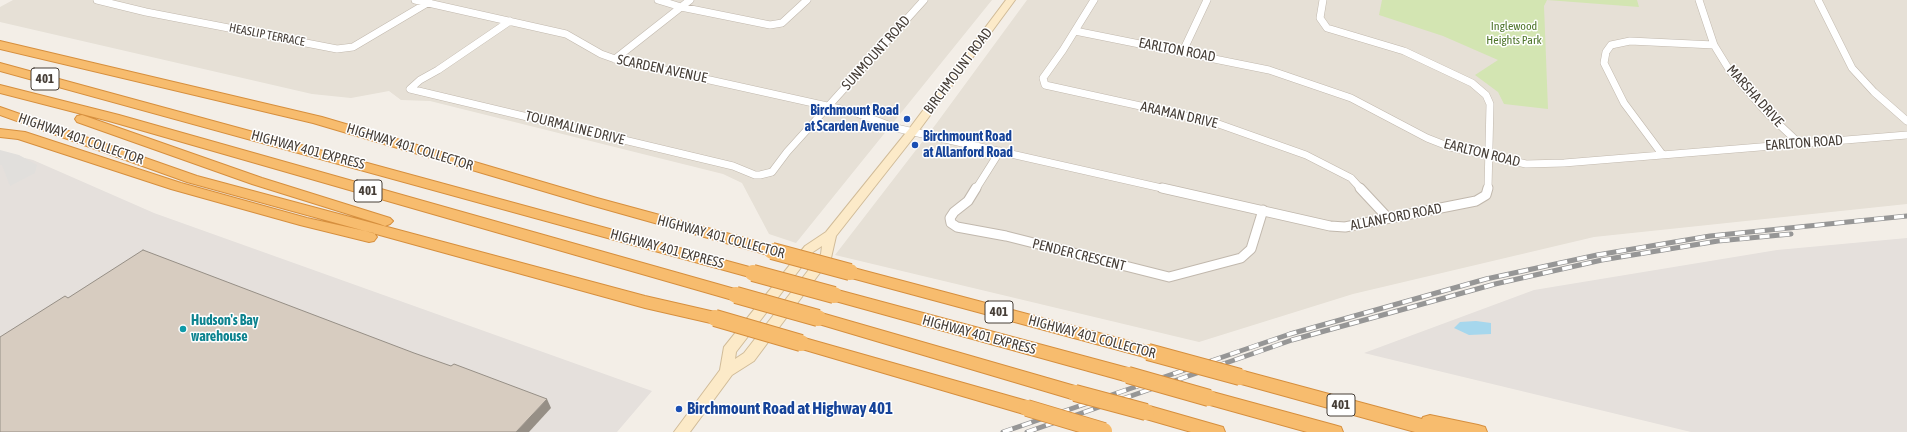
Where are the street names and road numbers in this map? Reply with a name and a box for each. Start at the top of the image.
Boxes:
street label: SUNMOUNT ROAD [838,12,914,94]
street label: HEASLIP TERRACE [228,21,306,49]
street label: BIRCHMOUNT ROAD [920,25,996,117]
street label: EARLTON ROAD [1137,34,1217,66]
street label: SCARDEN AVENUE [615,51,709,87]
street label: MARSHA DRIVE [1723,62,1787,130]
road number: 401 [31,68,59,90]
street label: ARAMAN DRIVE [1139,98,1219,132]
street label: TOURMALINE DRIVE [524,108,626,148]
street label: HIGHWAY 401 COLLECTOR [16,110,146,168]
street label: HIGHWAY 401 COLLECTOR [345,120,475,174]
street label: HIGHWAY 401 EXPRESS [249,127,367,173]
street label: EARLTON ROAD [1765,132,1843,154]
street label: EARLTON ROAD [1442,135,1522,171]
road number: 401 [354,180,382,202]
street label: ALLANFORD ROAD [1349,200,1443,234]
street label: HIGHWAY 401 COLLECTOR [655,212,787,262]
street label: HIGHWAY 401 EXPRESS [608,226,726,272]
street label: PENDER CRESCENT [1031,235,1127,275]
road number: 401 [985,301,1013,323]
street label: HIGHWAY 401 EXPRESS [920,312,1038,358]
street label: HIGHWAY 401 COLLECTOR [1026,312,1158,362]
road number: 401 [1327,394,1355,416]

